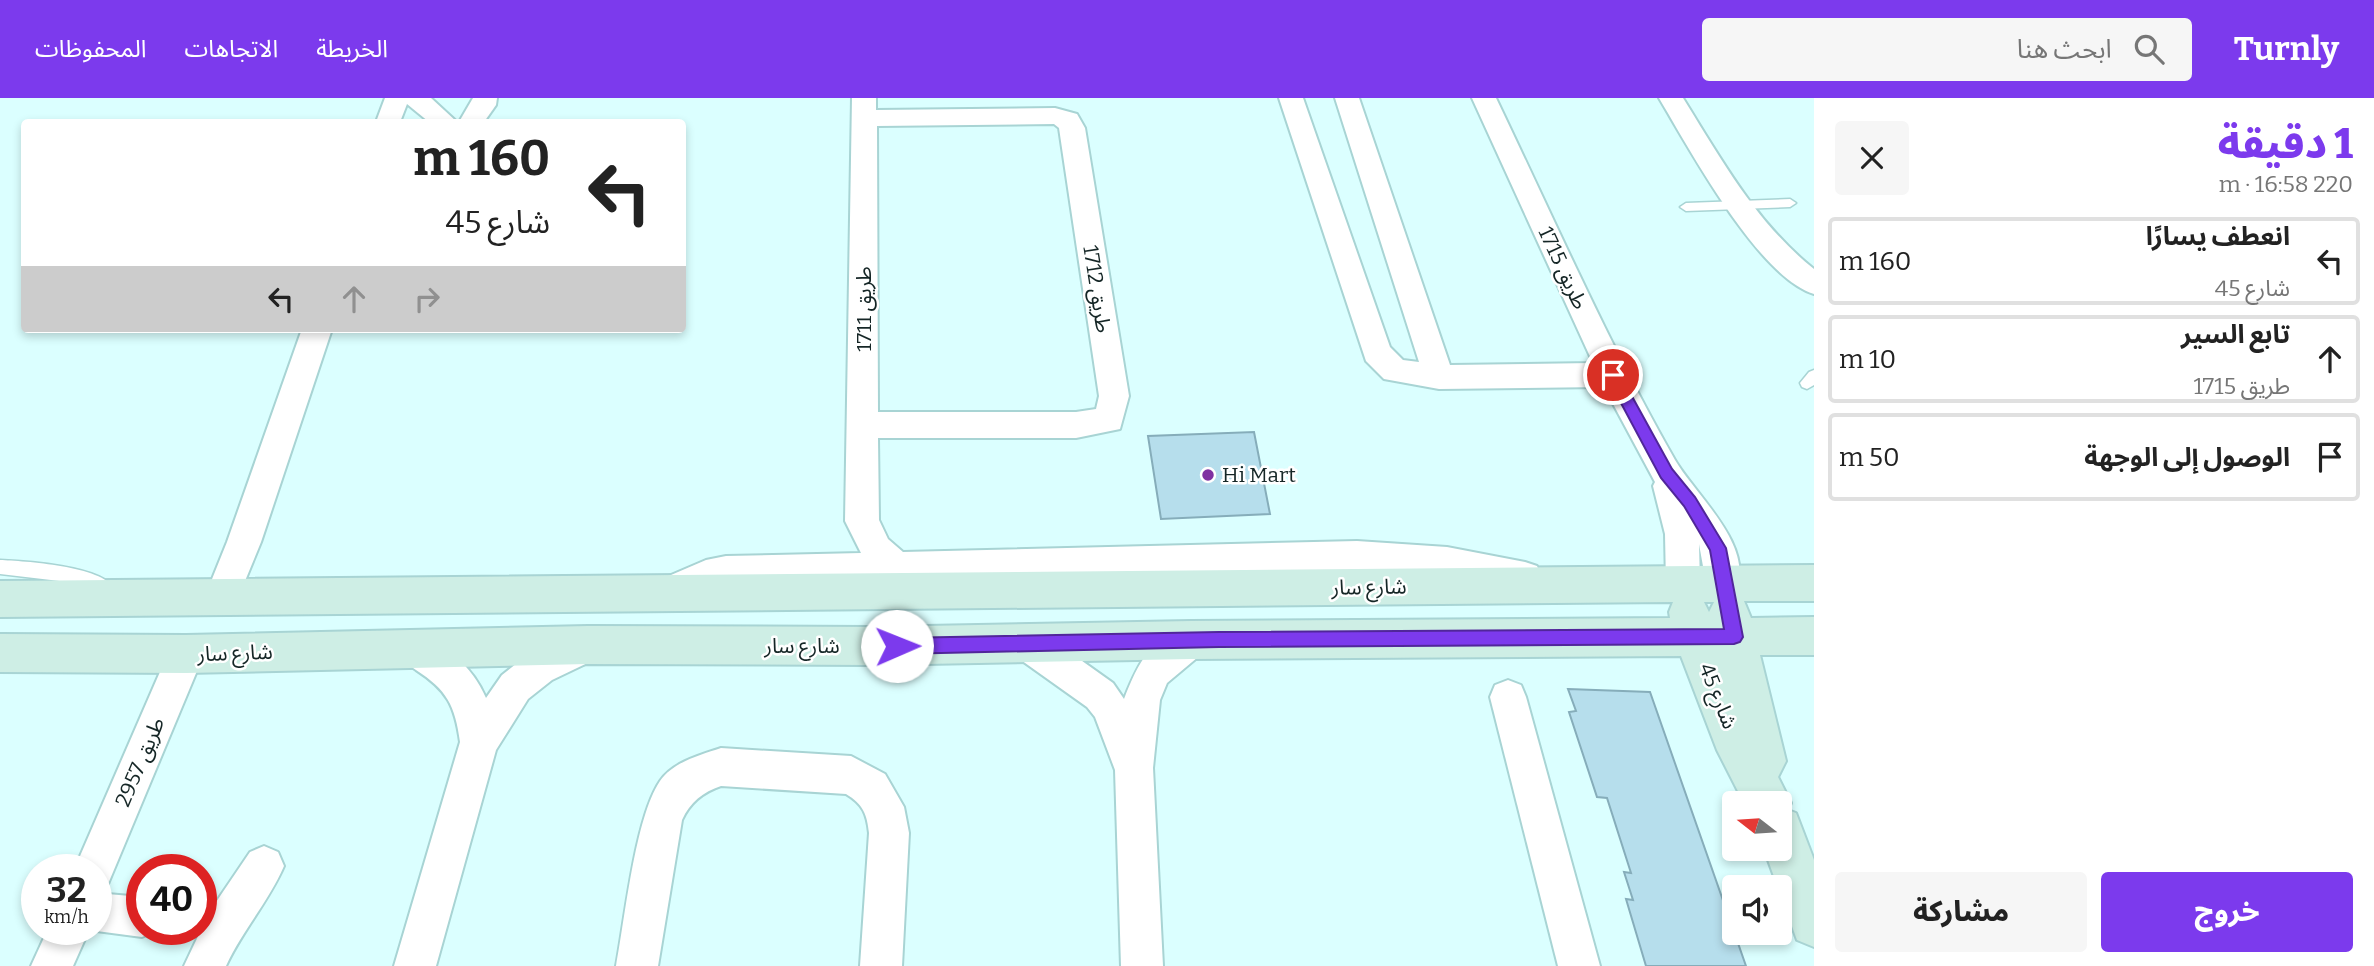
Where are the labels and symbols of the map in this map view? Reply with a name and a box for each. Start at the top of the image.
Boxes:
street label: طريق 1715 [1533,223,1593,313]
street label: طريق 1712 [1077,243,1117,335]
street label: طريق 1711 [851,266,877,352]
pin [1583,345,1643,405]
place label: Hi Mart [1222,462,1296,488]
marker: Hi Mart [1200,467,1216,483]
street label: شارع سار [1330,573,1407,603]
position arrow [860,609,934,683]
street label: شارع سار [763,633,840,661]
street label: شارع سار [196,639,273,669]
street label: شارع 45 [1691,659,1743,733]
street label: طريق 2957 [110,713,170,811]
north arrow [1722,791,1792,861]
speed limit sign: 40 [126,854,217,945]

